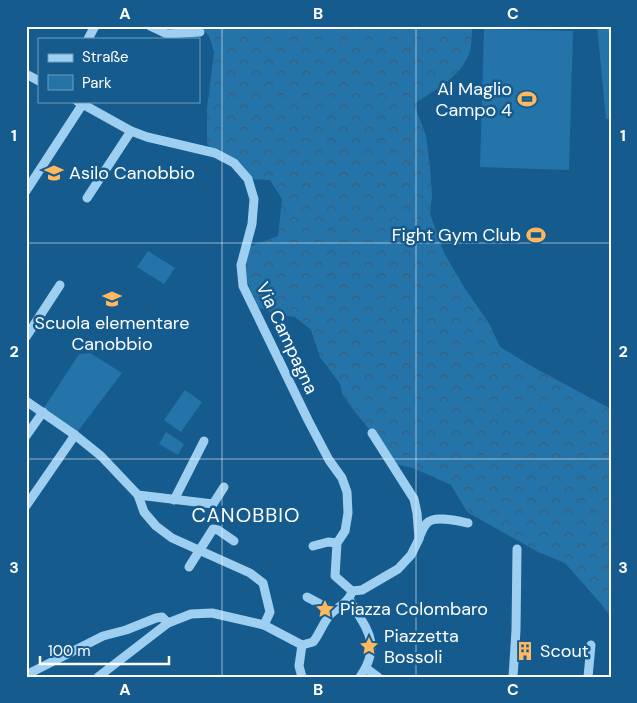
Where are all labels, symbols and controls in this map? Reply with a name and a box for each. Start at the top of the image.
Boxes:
text: A [119,3,131,24]
text: B [313,3,323,24]
text: C [507,3,519,24]
legend [38,38,200,102]
text: Straße [82,47,129,67]
text: Park [82,73,112,93]
place label: Al Maglio Campo 4 [436,77,512,122]
sports icon: Al Maglio Campo 4 [516,88,538,110]
text: 1 [11,125,17,146]
text: 1 [620,125,626,146]
place label: Asilo Canobbio [69,161,195,185]
school or university icon: Asilo Canobbio [43,162,65,184]
place label: Fight Gym Club [392,223,521,247]
sports icon: Fight Gym Club [525,224,547,246]
street label: Via Campagna [251,278,323,398]
school or university icon: Scuola elementare Canobbio [101,288,123,310]
place label: Scuola elementare Canobbio [35,311,189,356]
text: 2 [9,341,19,362]
text: 2 [618,341,628,362]
district label: CANOBBIO [192,502,300,528]
text: 3 [9,557,19,578]
text: 3 [618,557,628,578]
place label: Piazza Colombaro [340,597,488,621]
place icon: Piazza Colombaro [314,598,336,620]
place label: Piazzetta Bossoli [384,624,459,669]
scale bar [40,633,169,665]
place icon: Piazzetta Bossoli [358,635,380,657]
place label: Scout [540,639,589,663]
building icon: Scout [514,640,536,662]
text: 100 m [48,641,91,661]
text: A [119,679,131,700]
text: B [313,679,323,700]
text: C [507,679,519,700]

